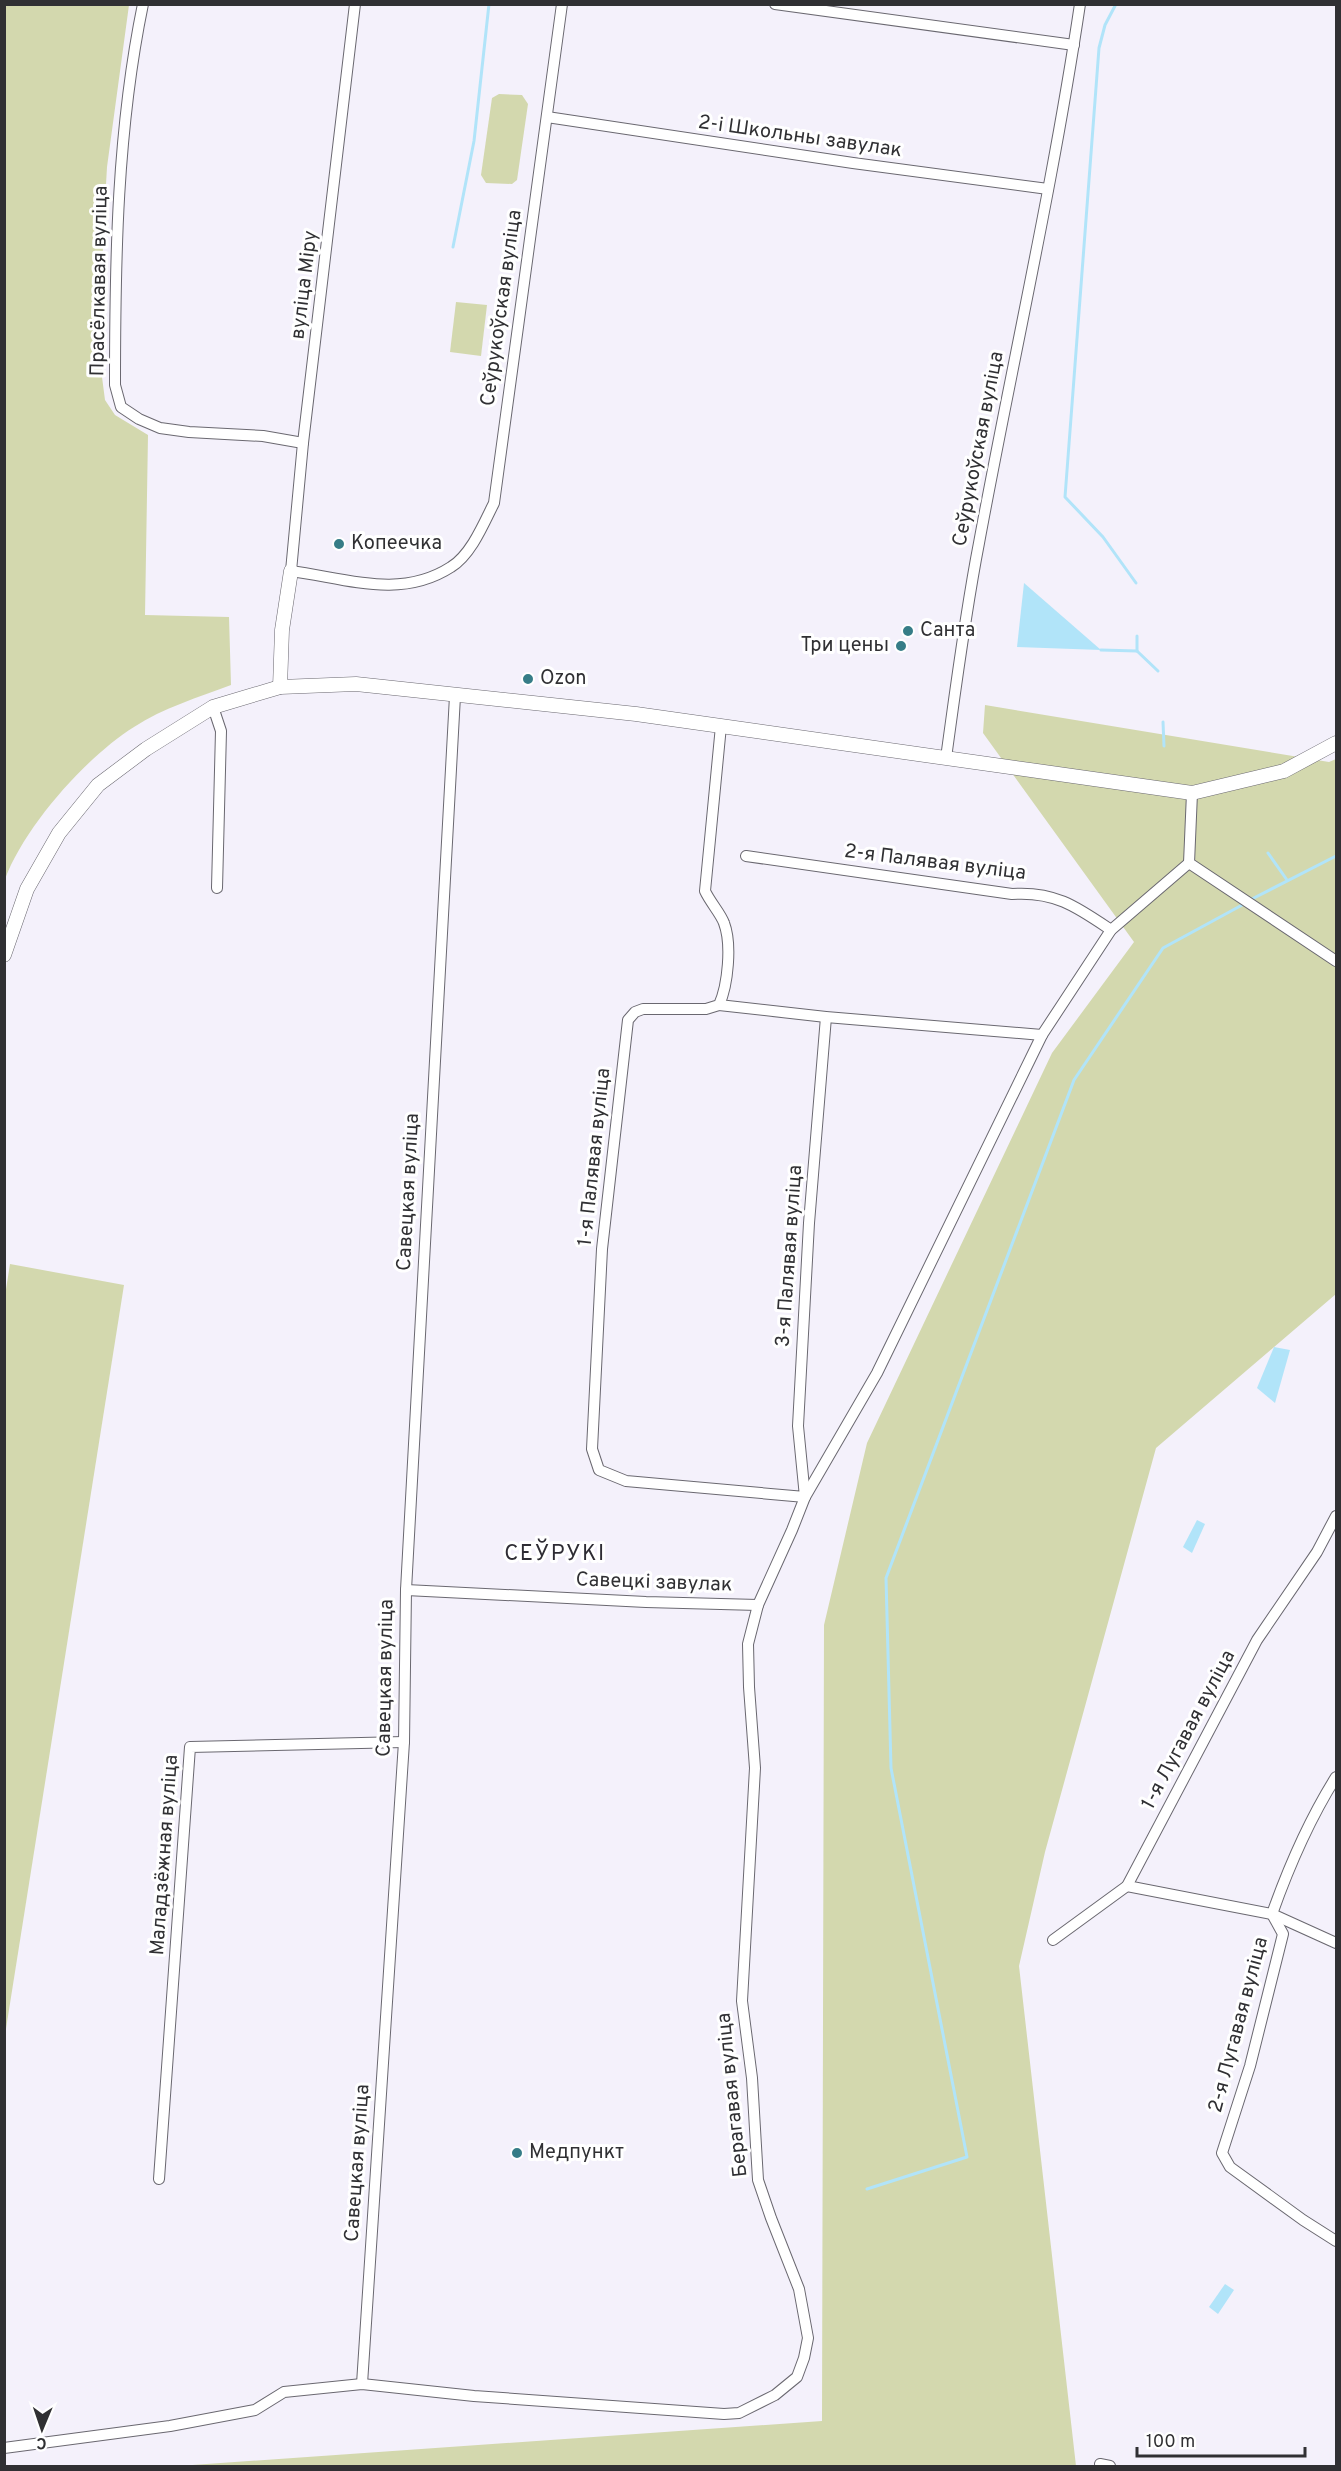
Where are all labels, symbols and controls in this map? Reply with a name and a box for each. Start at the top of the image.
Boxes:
street label: 2-і Школьны завулак [696,110,904,164]
street label: Прасёлкавая вуліца [85,185,115,377]
street label: Сеўрукоўская вуліца [475,208,529,408]
street label: вуліца Міру [285,229,325,341]
street label: Сеўрукоўская вуліца [947,349,1011,549]
place label: Копеечка [351,531,442,557]
marker: Копеечка [332,537,346,551]
place label: Санта [920,618,975,644]
marker: Санта [901,624,915,638]
place label: Три цены [800,633,889,659]
marker: Три цены [894,639,908,653]
place label: Ozon [540,666,586,692]
marker: Ozon [521,672,535,686]
street label: 2-я Палявая вуліца [843,839,1027,887]
street label: 1-я Палявая вуліца [573,1067,617,1247]
street label: Савецкая вуліца [392,1112,426,1272]
street label: 3-я Палявая вуліца [771,1164,809,1348]
district label: СЕЎРУКІ [504,1538,606,1568]
street label: Савецкі завулак [575,1567,733,1599]
street label: Савецкая вуліца [372,1599,400,1757]
street label: 1-я Лугавая вуліца [1136,1646,1242,1814]
street label: Маладзёжная вуліца [145,1754,185,1956]
street label: 2-я Лугавая вуліца [1203,1934,1275,2116]
street label: Берагавая вуліца [711,2012,755,2178]
street label: Савецкая вуліца [340,2083,376,2243]
place label: Медпункт [529,2140,624,2166]
marker: Медпункт [510,2146,524,2160]
north arrow [12,2399,72,2459]
scale bar [1137,2420,1305,2458]
text: 100 m [1146,2431,1195,2454]
text: С [36,2432,47,2452]

